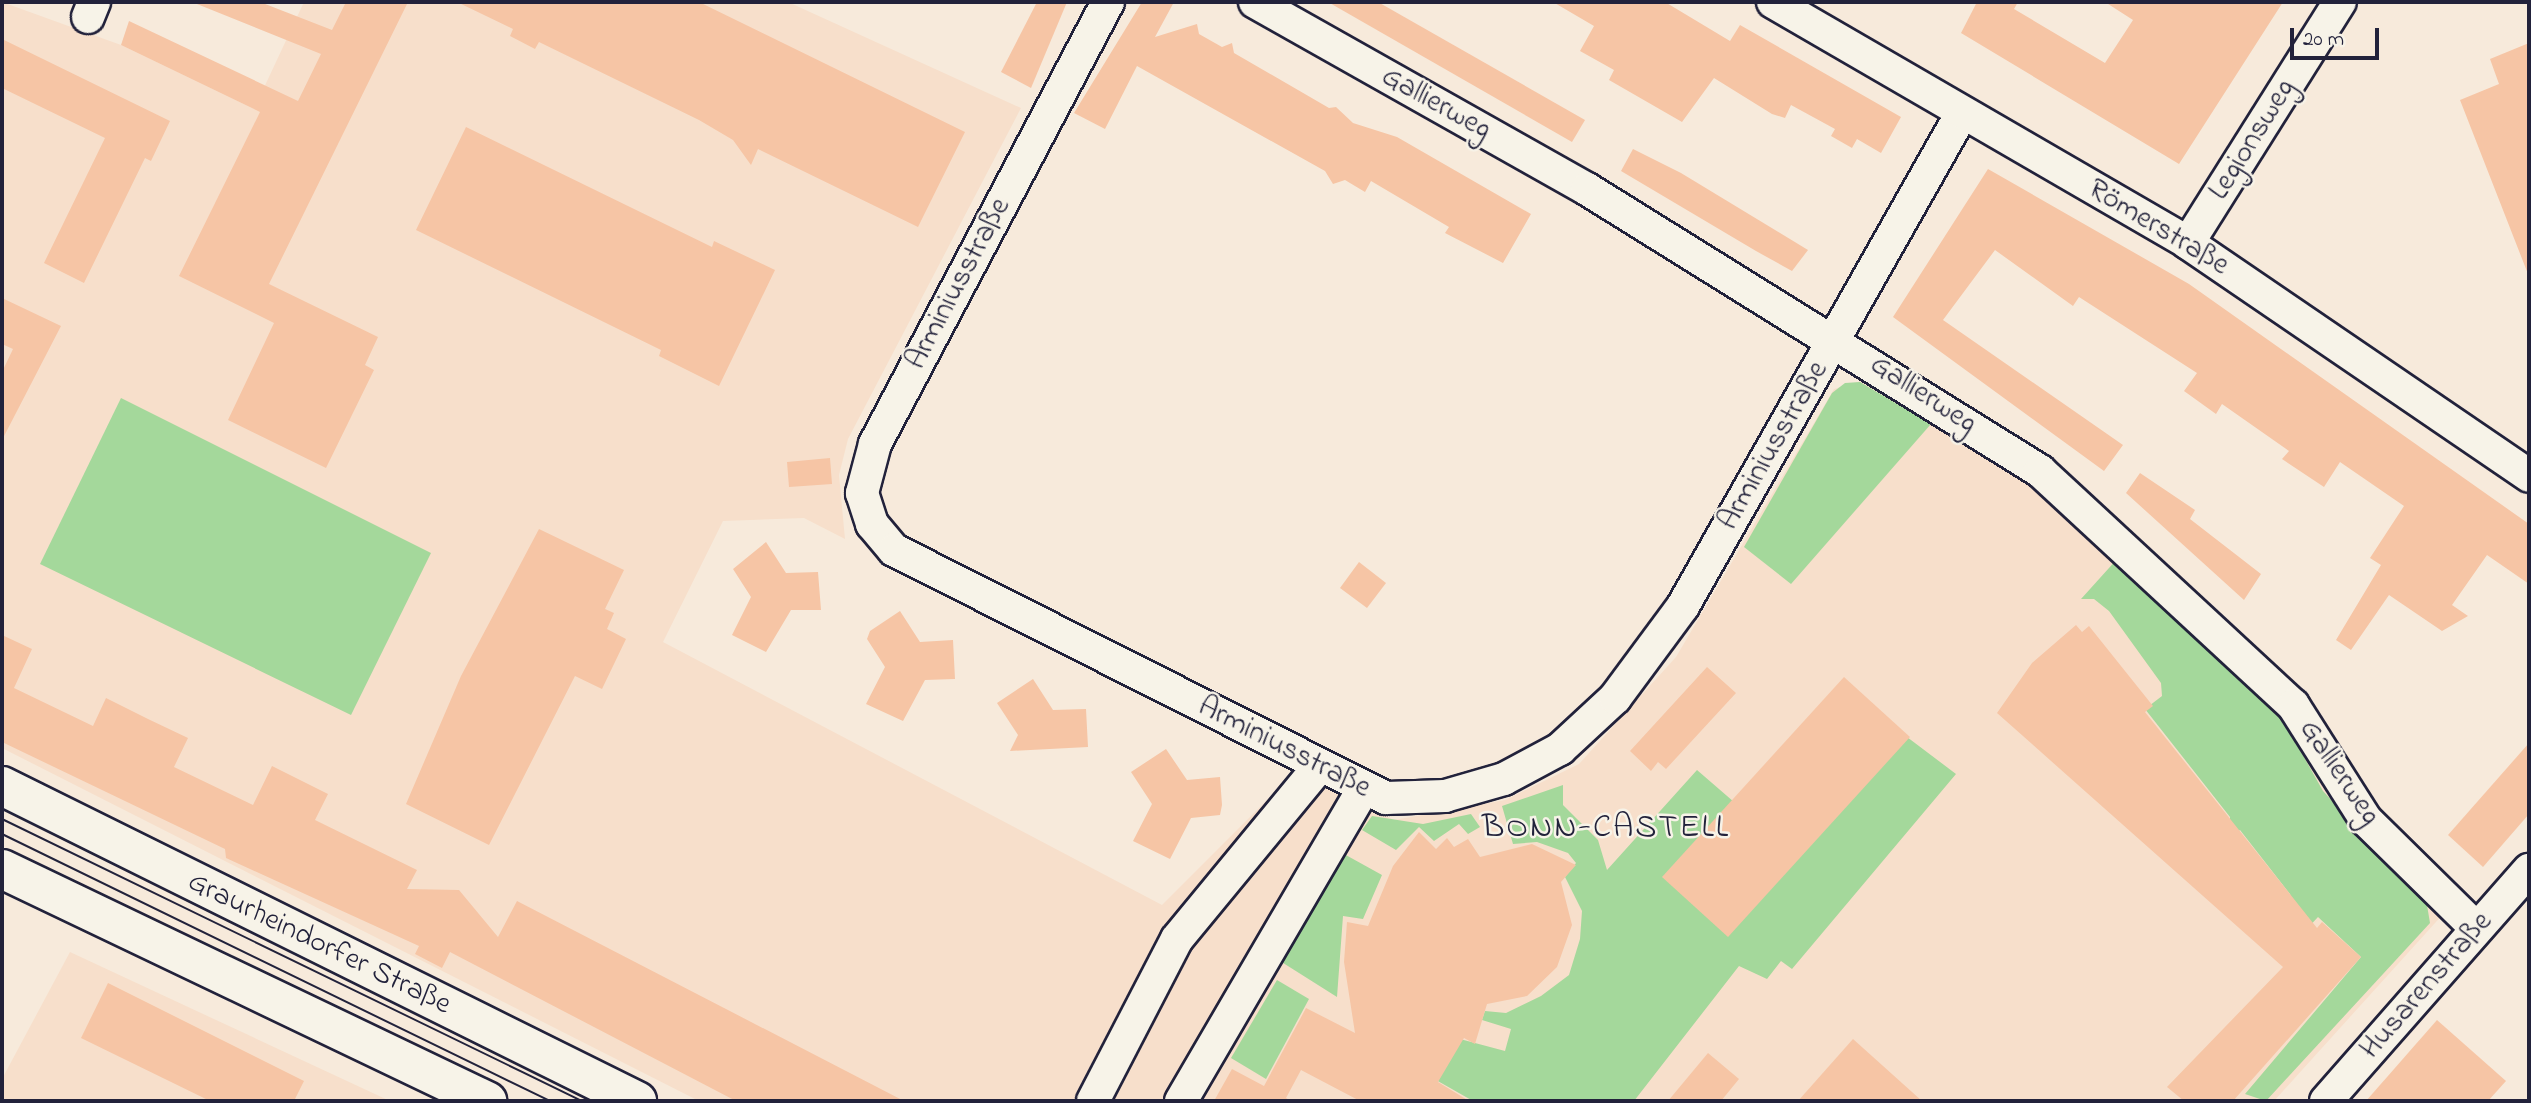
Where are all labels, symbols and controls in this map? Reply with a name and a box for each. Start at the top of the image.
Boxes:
scale bar [2293,14,2382,58]
text: 20 m [2303,25,2344,55]
street label: Gallierweg [1375,59,1497,149]
street label: Legionsweg [2202,73,2304,207]
street label: Römerstraße [2081,172,2235,284]
street label: Arminiusstraße [899,192,1019,376]
street label: Gallierweg [1863,347,1983,443]
street label: Arminiusstraße [1711,355,1837,537]
street label: Arminiusstraße [1192,689,1376,807]
street label: Gallierweg [2291,713,2387,833]
district label: BONN-CASTELL [1484,809,1728,849]
street label: Graurheindorfer Straße [181,865,457,1023]
street label: Husarenstraße [2353,905,2501,1067]

